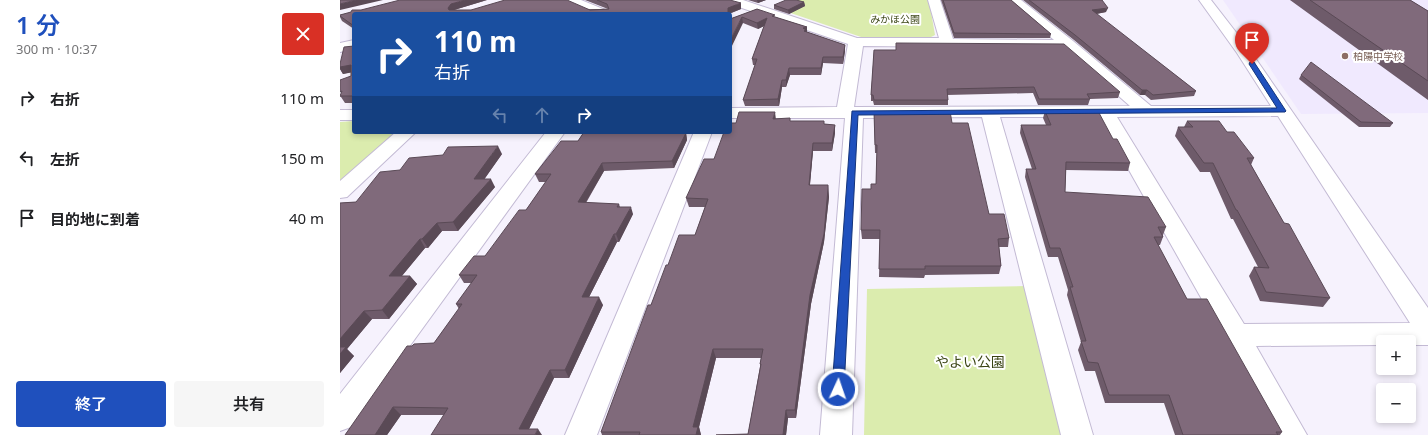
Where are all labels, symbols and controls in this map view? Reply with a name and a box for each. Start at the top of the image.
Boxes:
text: 1 分 [16,8,60,41]
park label: みかほ公園 [870,12,920,26]
button: close [282,13,324,55]
text: 110 m [434,22,517,60]
pin [1235,23,1269,64]
icon: right [368,28,420,80]
icon: arrive [1241,29,1263,51]
text: 300 m · 10:37 [16,40,97,58]
place label: 柏陽中学校 [1353,49,1403,63]
marker: 柏陽中学校 [1340,51,1350,61]
text: 右折 [434,60,470,84]
icon: right [16,87,38,109]
text: 110 m [280,88,324,108]
text: 右折 [50,89,80,109]
icon: left [489,104,511,126]
icon: ahead [531,104,553,126]
icon: right [573,104,595,126]
icon: left [16,147,38,169]
text: 150 m [280,148,324,168]
text: 左折 [50,149,80,169]
icon: arrive [16,207,38,229]
text: 40 m [289,208,324,228]
text: 目的地に到着 [50,209,140,229]
map controls [1376,335,1416,423]
button: + [1376,335,1416,375]
park label: やよい公園 [935,352,1005,371]
position arrow [817,368,859,410]
button: 終了 [16,381,166,427]
button: 共有 [174,381,324,427]
button: − [1376,383,1416,423]

